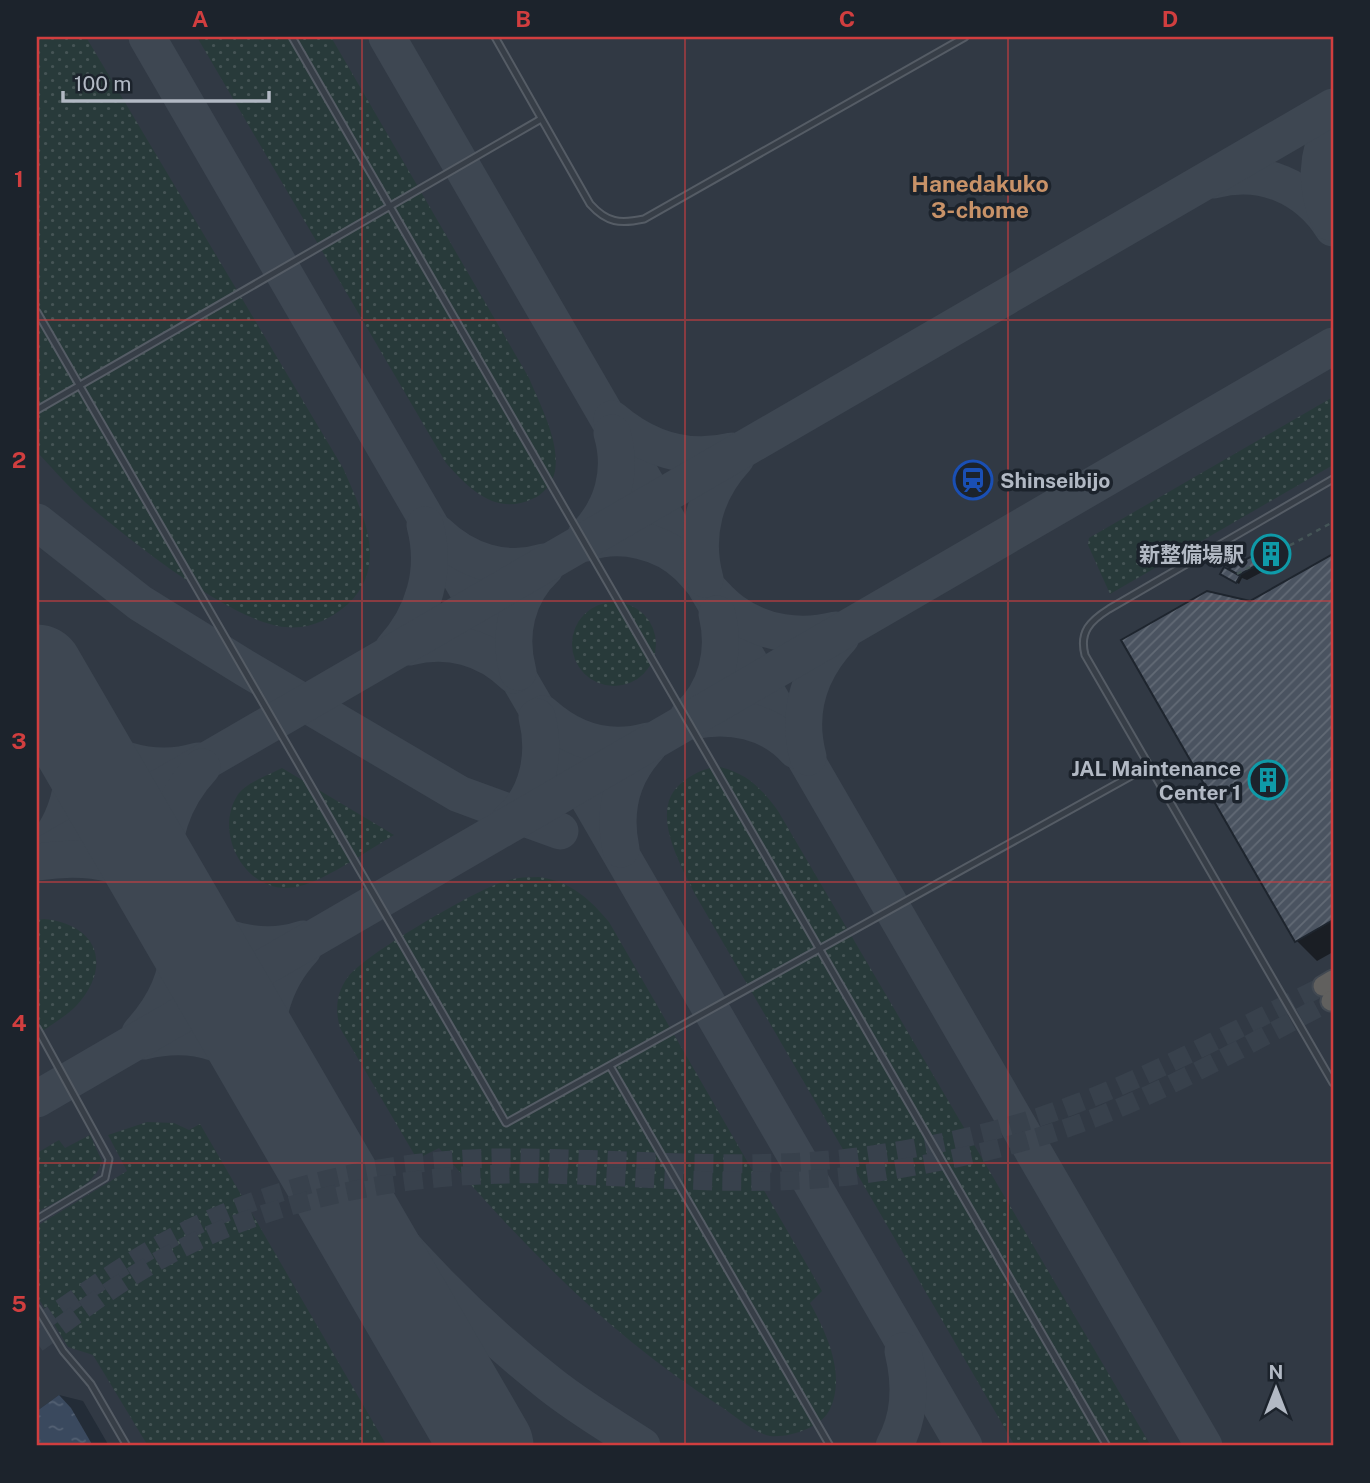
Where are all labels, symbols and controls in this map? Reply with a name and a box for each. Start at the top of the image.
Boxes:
text: A [192,5,209,32]
text: B [515,5,531,32]
text: C [839,5,855,32]
text: D [1162,5,1178,32]
scale bar [63,60,270,104]
text: 100 m [74,71,131,96]
text: 1 [14,165,24,192]
district label: Hanedakuko 3-chome [911,170,1049,223]
text: 2 [12,446,26,473]
station icon: Shinseibijo [952,459,994,501]
place label: Shinseibijo [1000,468,1110,493]
building icon: 新整備場駅 [1250,533,1292,575]
place label: 新整備場駅 [1139,542,1244,567]
text: 3 [11,727,27,754]
place label: JAL Maintenance Center 1 [1072,756,1241,805]
building icon: JAL Maintenance Center 1 [1247,759,1289,801]
text: 4 [11,1009,27,1036]
text: 5 [11,1290,27,1317]
north arrow [1240,1354,1310,1424]
text: N [1269,1361,1283,1383]

